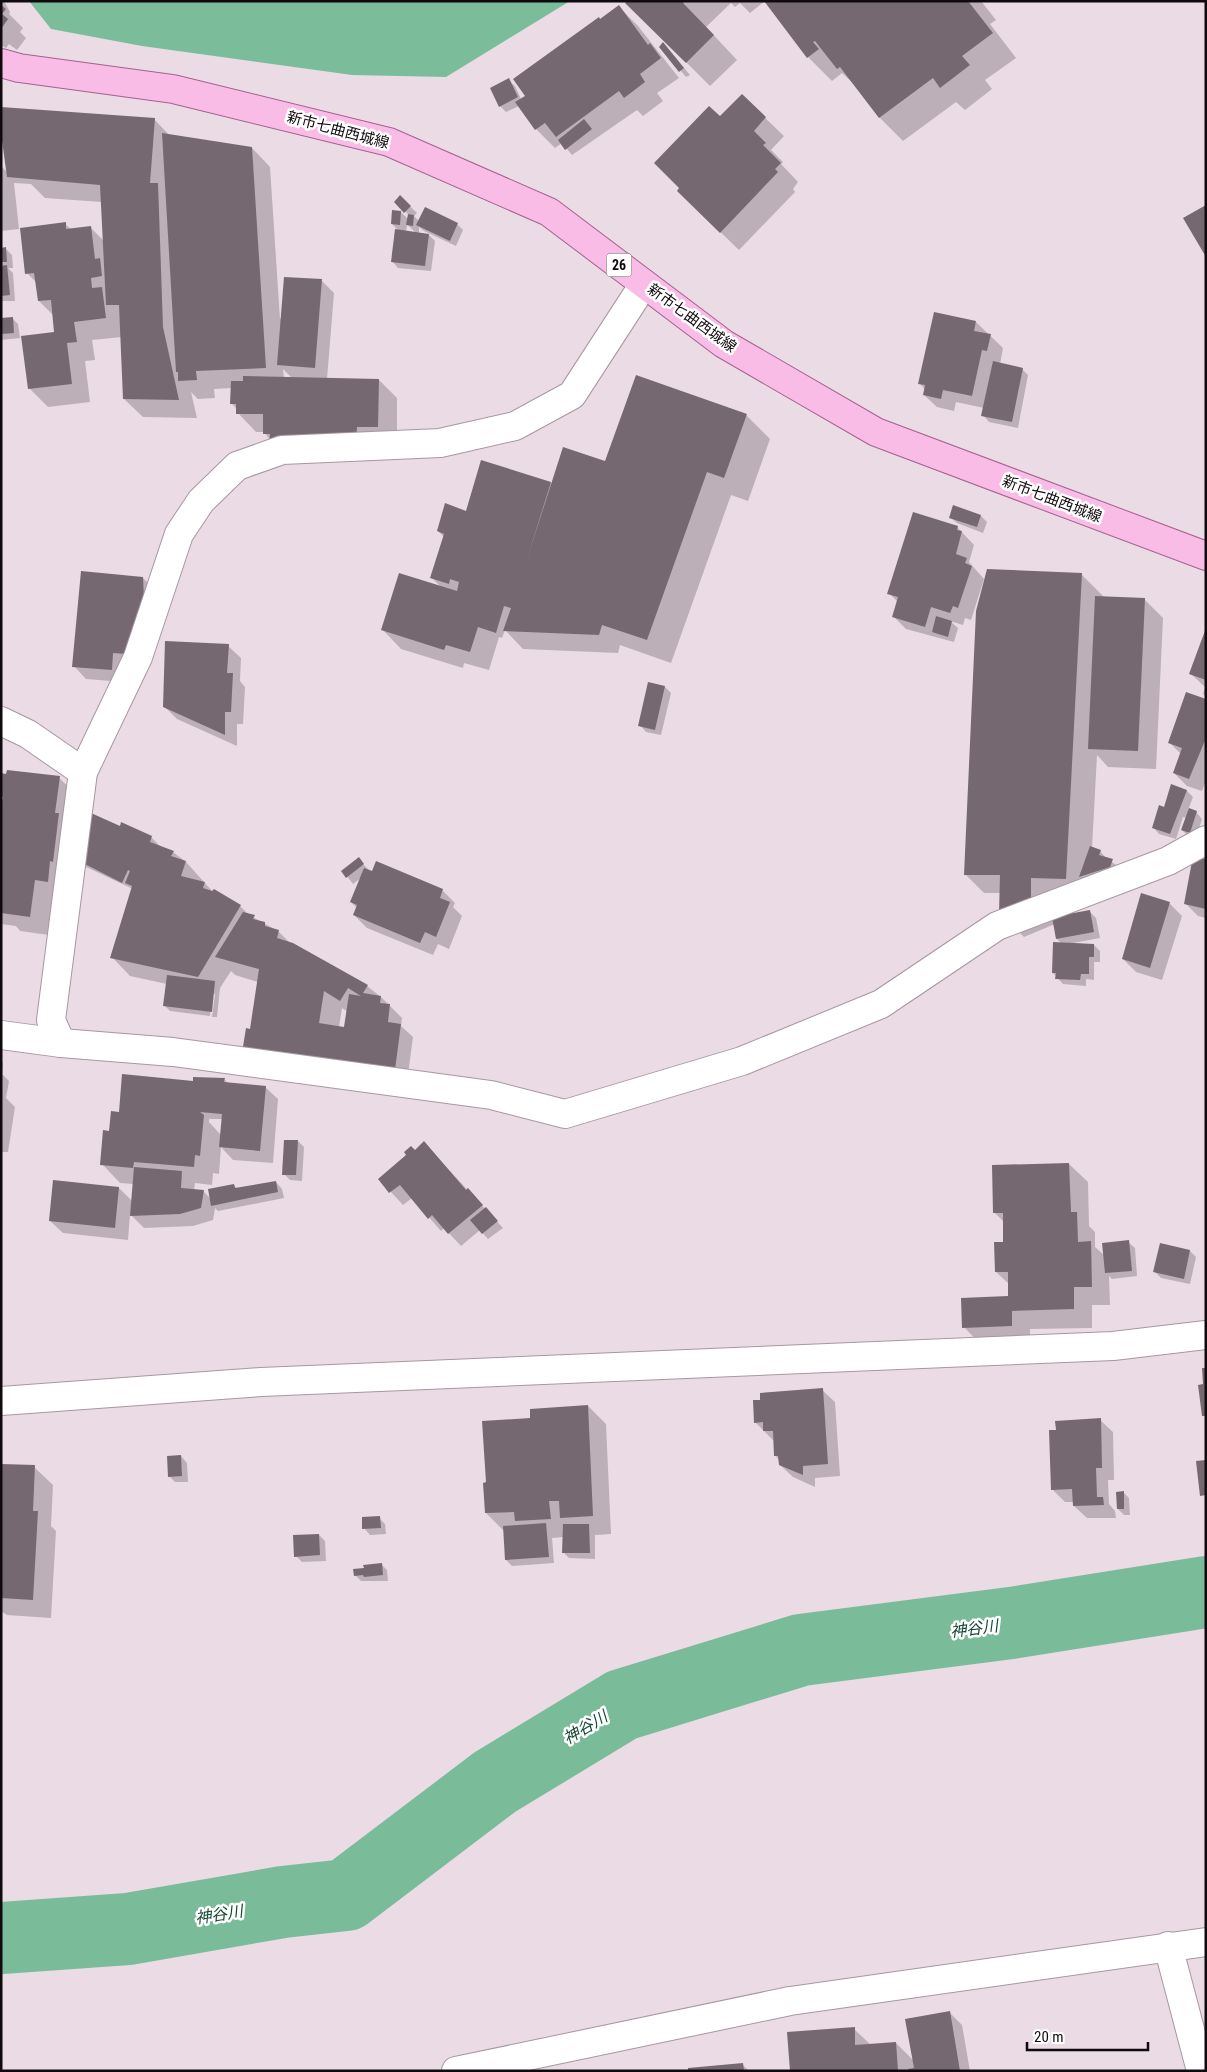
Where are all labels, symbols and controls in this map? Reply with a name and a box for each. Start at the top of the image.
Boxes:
street label: 新市七曲西城線 [285,108,391,152]
road number: 26 [606,254,632,276]
street label: 新市七曲西城線 [644,280,740,356]
street label: 新市七曲西城線 [1000,472,1104,526]
water label: 神谷川 [949,1616,1001,1641]
water label: 神谷川 [560,1706,612,1748]
water label: 神谷川 [194,1901,246,1928]
scale bar [1027,2020,1148,2052]
text: 20 m [1034,2028,1064,2046]

